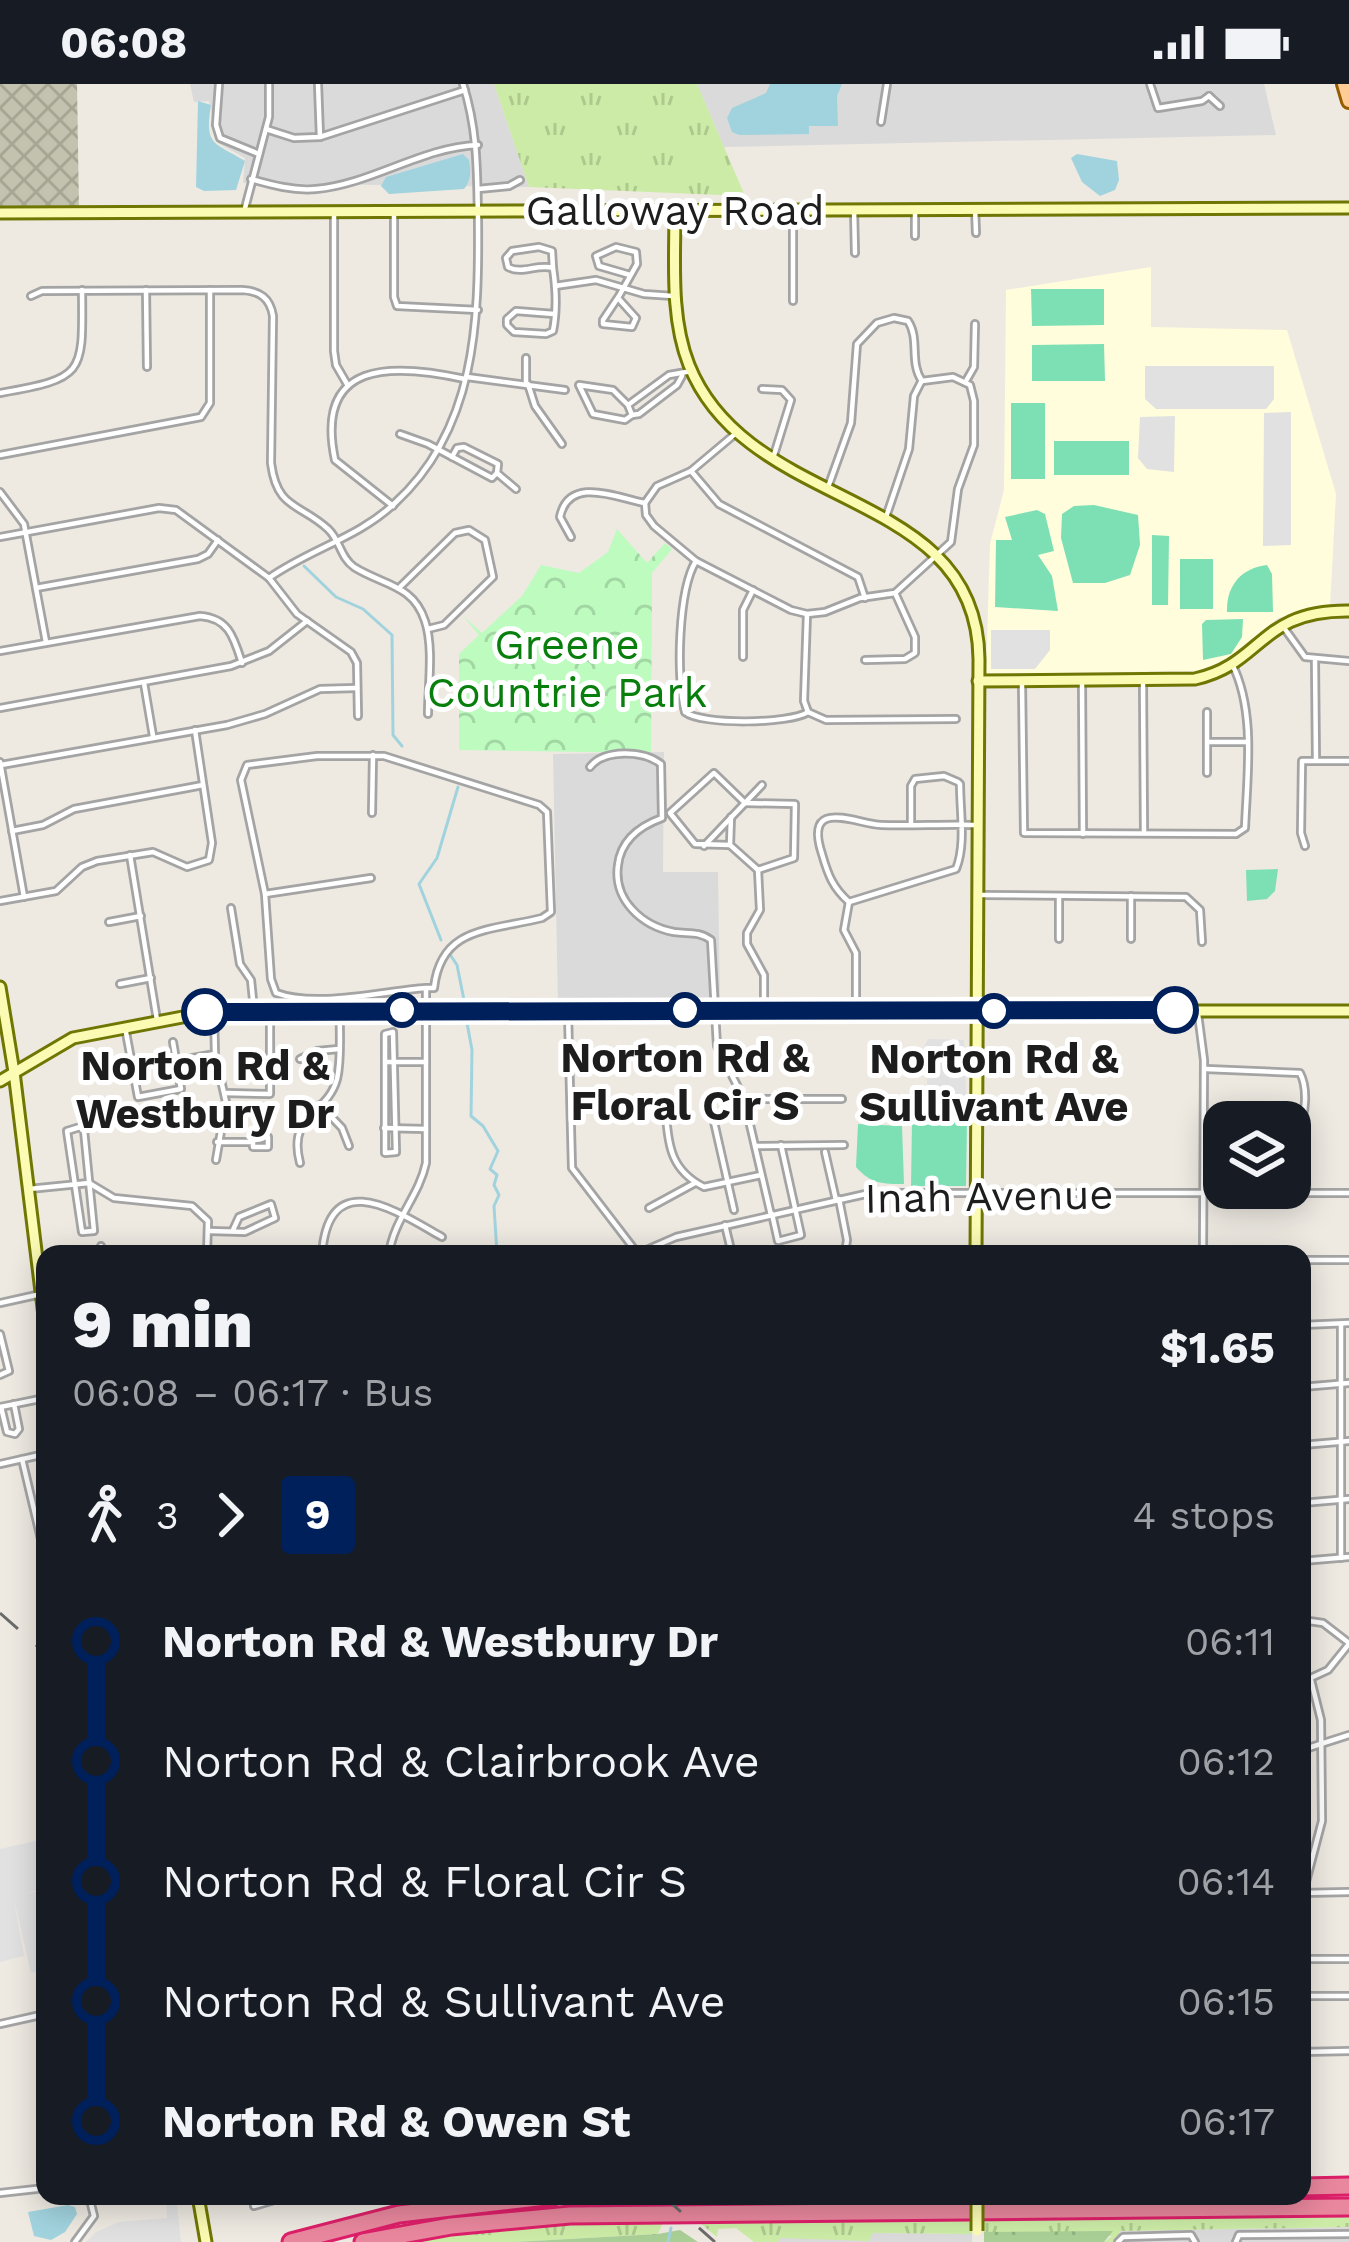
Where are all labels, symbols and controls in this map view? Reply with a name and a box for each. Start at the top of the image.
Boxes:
text: 06:08 [60,16,188,69]
street label: Galloway Road [525,186,825,235]
park label: Greene Countrie Park [427,620,707,717]
unlabelled marker [1153,988,1197,1032]
marker: Norton Rd & Westbury Dr [183,990,227,1034]
unlabelled marker [386,994,418,1026]
marker: Norton Rd & Floral Cir S [669,994,701,1026]
marker: Norton Rd & Sullivant Ave [978,995,1010,1027]
place label: Norton Rd & Floral Cir S [560,1033,810,1130]
place label: Norton Rd & Sullivant Ave [859,1034,1129,1131]
place label: Norton Rd & Westbury Dr [76,1041,334,1138]
map controls [1203,1101,1311,1209]
button: layers [1203,1101,1311,1209]
street label: Inah Avenue [864,1169,1114,1223]
text: 9 min [72,1286,253,1363]
text: $1.65 [1160,1321,1275,1374]
text: 06:08 – 06:17 · Bus [72,1370,433,1415]
icon: walk [72,1482,138,1548]
icon: forward [197,1482,263,1548]
text: 9 [305,1490,331,1539]
text: 3 [156,1493,179,1538]
text: 4 stops [1133,1493,1275,1538]
text: Norton Rd & Westbury Dr [162,1615,718,1668]
text: 06:11 [1185,1619,1275,1664]
text: Norton Rd & Clairbrook Ave [162,1735,760,1788]
text: 06:12 [1178,1739,1275,1784]
text: Norton Rd & Floral Cir S [162,1855,687,1908]
text: 06:14 [1176,1859,1275,1904]
text: Norton Rd & Sullivant Ave [162,1975,726,2028]
text: 06:15 [1178,1979,1275,2024]
text: Norton Rd & Owen St [162,2095,631,2148]
text: 06:17 [1178,2099,1275,2144]

